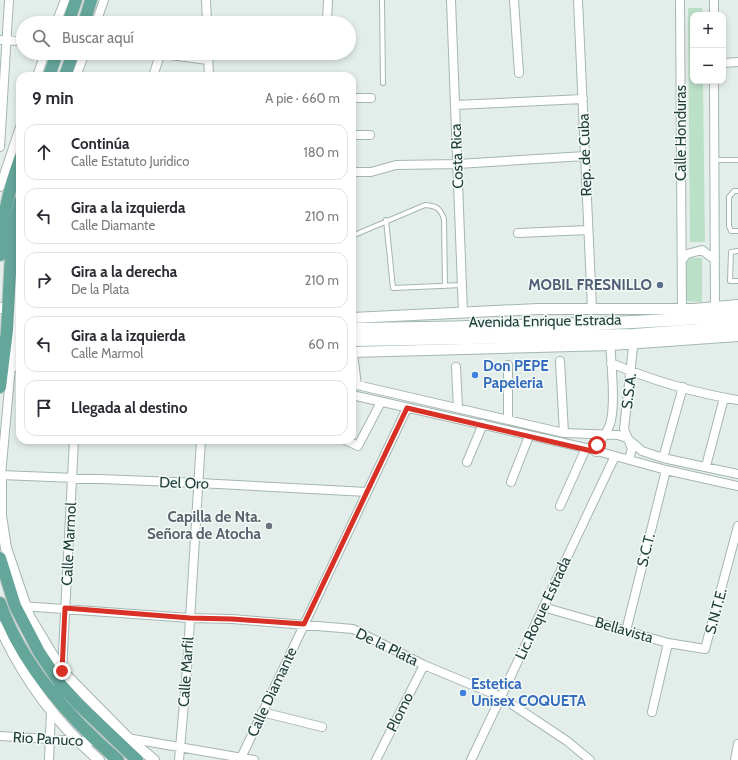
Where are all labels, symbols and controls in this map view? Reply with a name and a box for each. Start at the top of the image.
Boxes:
map controls [690,12,726,84]
button: + [690,12,726,48]
search box [16,16,356,60]
icon: search [30,27,52,49]
text: Buscar aquí [62,29,134,47]
button: − [690,48,726,84]
street label: Calle Honduras [672,85,690,181]
text: 9 min [32,88,74,108]
text: A pie · 660 m [265,90,340,106]
street label: Rep. de Cuba [575,112,595,197]
street label: Costa Rica [447,122,467,189]
text: Continúa [71,135,129,153]
icon: ahead [33,141,55,163]
text: 180 m [303,144,339,160]
text: Calle Estatuto Jurídico [71,153,189,169]
text: Gira a la izquierda [71,199,185,217]
icon: left [33,205,55,227]
text: 210 m [305,208,339,224]
text: Calle Diamante [71,217,155,233]
text: Gira a la derecha [71,263,177,281]
icon: right [33,269,55,291]
text: 210 m [305,272,339,288]
place label: MOBIL FRESNILLO [528,276,652,294]
marker: MOBIL FRESNILLO [655,280,665,290]
text: De la Plata [71,281,129,297]
street label: Avenida Enrique Estrada [468,311,622,331]
text: Gira a la izquierda [71,327,185,345]
icon: left [33,333,55,355]
text: 60 m [308,336,339,352]
text: Calle Marmol [71,345,143,361]
place label: Don PEPE Papeleria [483,357,549,392]
marker: Don PEPE Papeleria [470,370,480,380]
street label: S.S.A. [618,372,640,410]
icon: arrive [33,397,55,419]
text: Llegada al destino [71,399,187,417]
route start [588,436,606,454]
street label: Del Oro [159,473,209,493]
street label: Calle Marmol [58,501,80,586]
place label: Capilla de Nta. Señora de Atocha [147,508,262,543]
marker: Capilla de Nta. Señora de Atocha [264,521,274,531]
street label: S.C.T. [633,531,659,569]
street label: Lic.Roque Estrada [511,553,575,662]
street label: S.N.T.E. [701,586,731,636]
street label: Bellavista [593,613,656,647]
street label: De la Plata [353,624,422,670]
street label: Calle Marfil [175,636,197,708]
street label: Calle Diamante [243,644,301,740]
route end [53,662,71,680]
place label: Estetica Unisex COQUETA [471,675,587,710]
marker: Estetica Unisex COQUETA [458,688,468,698]
street label: Plomo [383,689,417,735]
street label: Rio Panuco [12,728,84,750]

